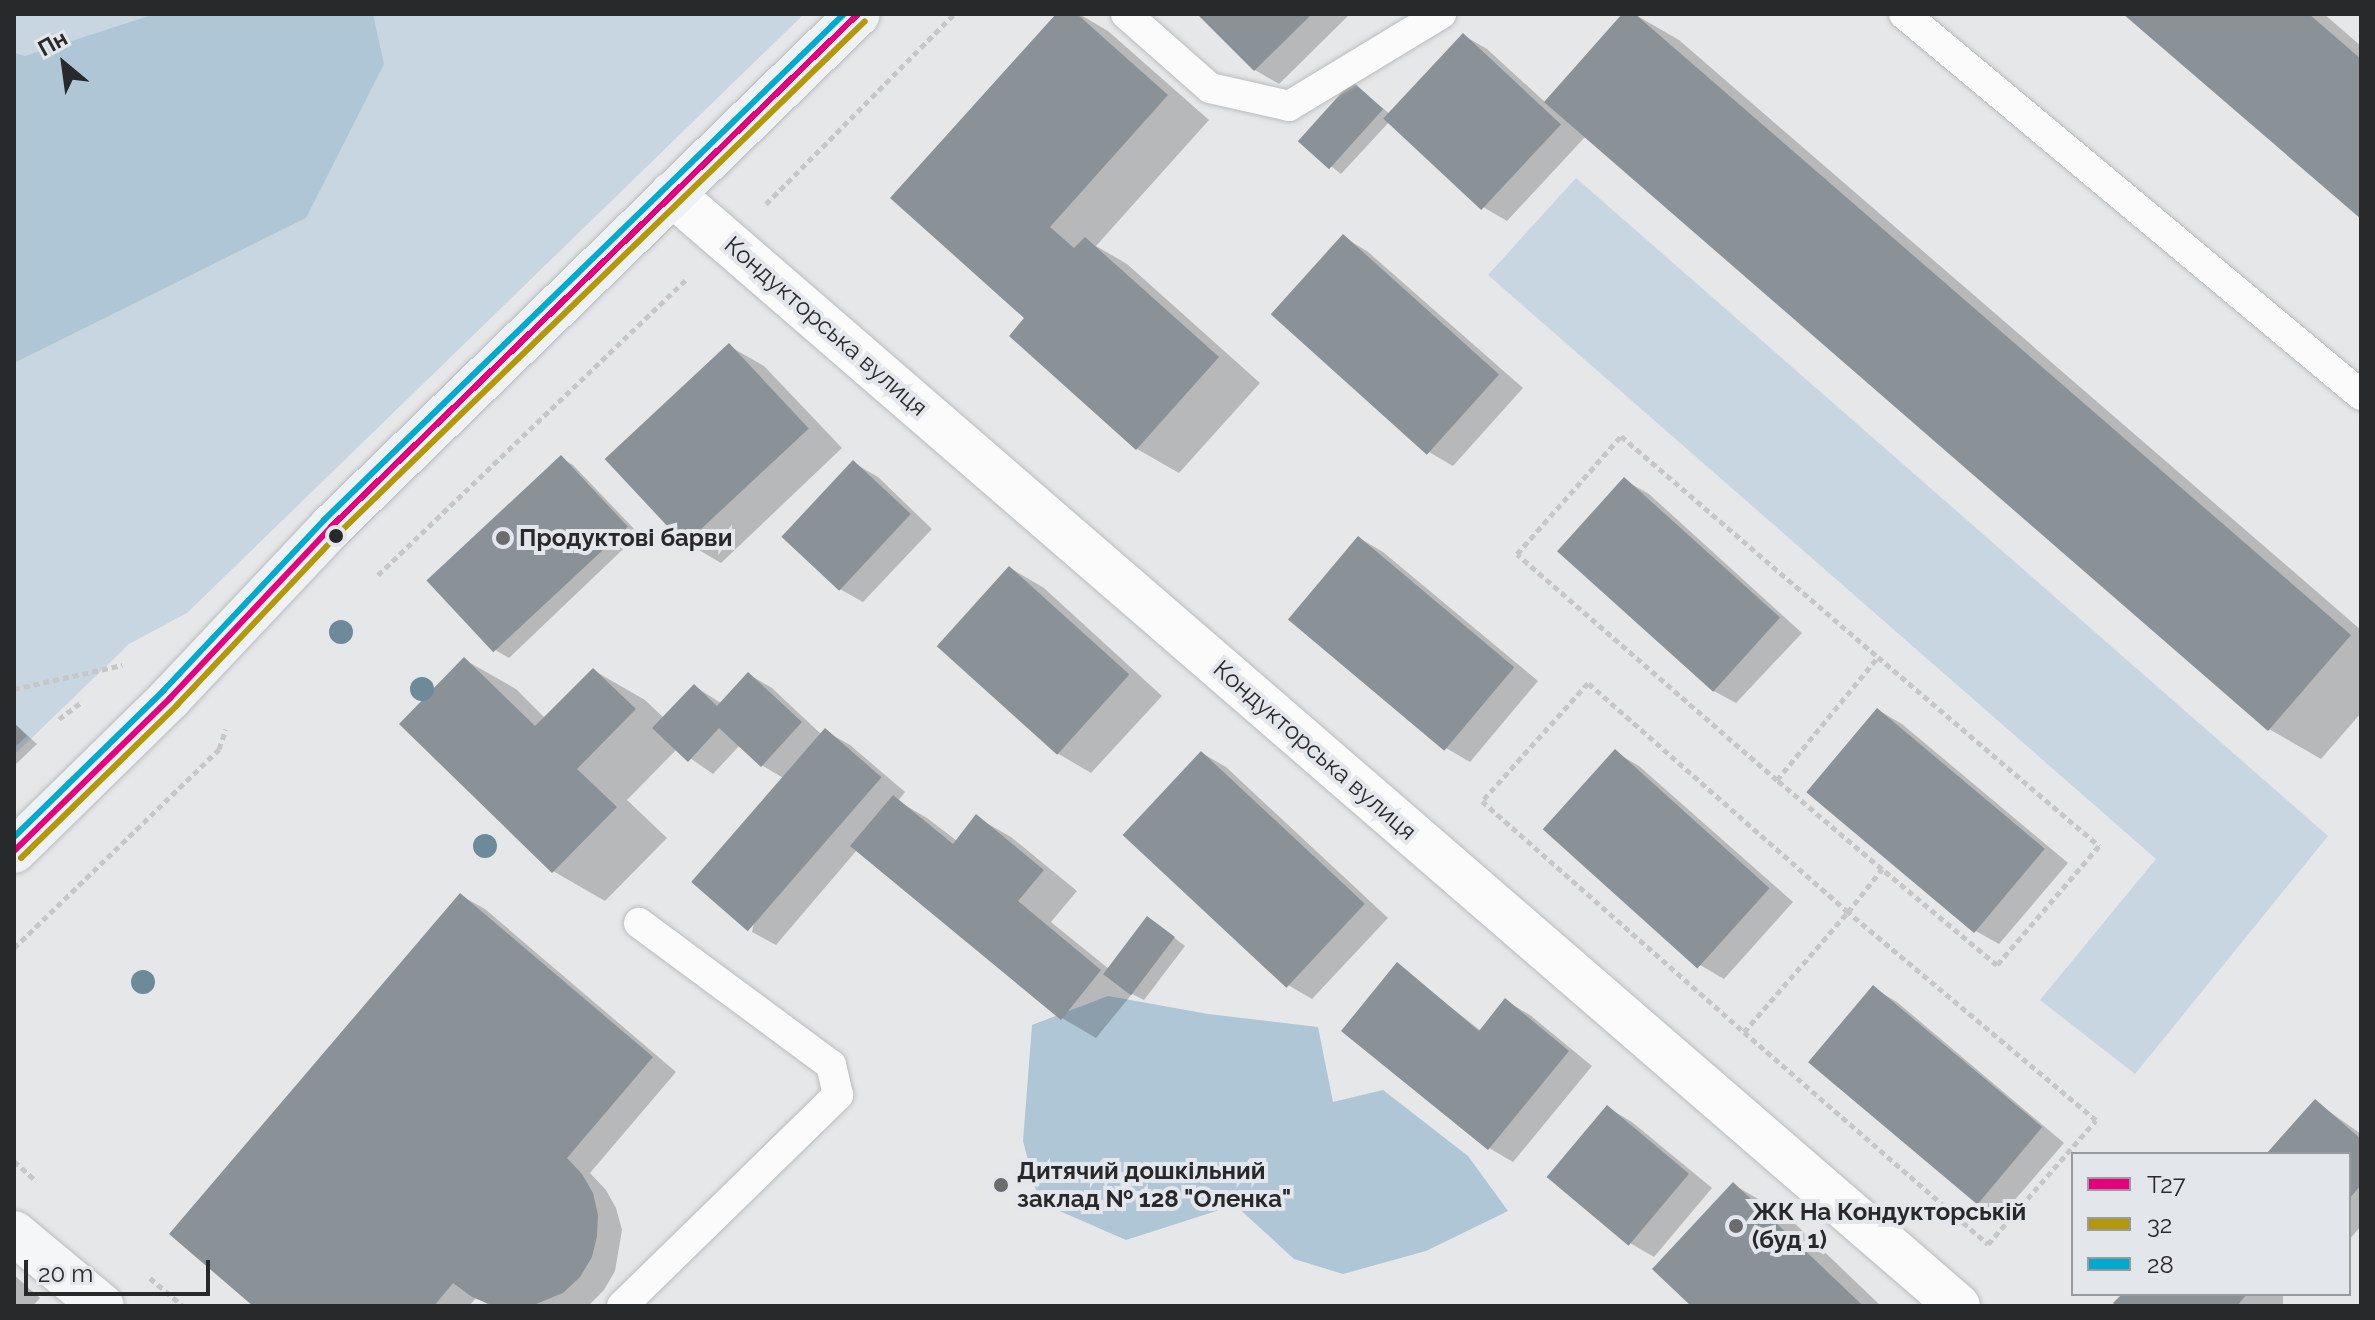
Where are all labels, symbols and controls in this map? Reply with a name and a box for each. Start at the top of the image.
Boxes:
north arrow [24,24,104,104]
text: Пн [33,25,71,61]
street label: Кондукторська вулиця [719,230,933,422]
place label: Продуктові барви [519,524,732,552]
unlabelled marker [328,528,344,544]
marker: Продуктові барви [494,529,512,547]
street label: Кондукторська вулиця [1208,654,1422,846]
legend [2071,1152,2351,1296]
place label: Дитячий дошкільний заклад № 128 "Оленка" [1017,1157,1291,1213]
text: Т27 [2147,1170,2186,1199]
marker: Дитячий дошкільний заклад № 128 "Оленка" [992,1176,1010,1194]
place label: ЖК На Кондукторській (буд 1) [1752,1198,2026,1254]
text: 32 [2147,1210,2172,1239]
marker: ЖК На Кондукторській (буд 1) [1727,1217,1745,1235]
scale bar [28,1244,214,1294]
text: 28 [2147,1250,2174,1279]
text: 20 m [38,1259,93,1288]

